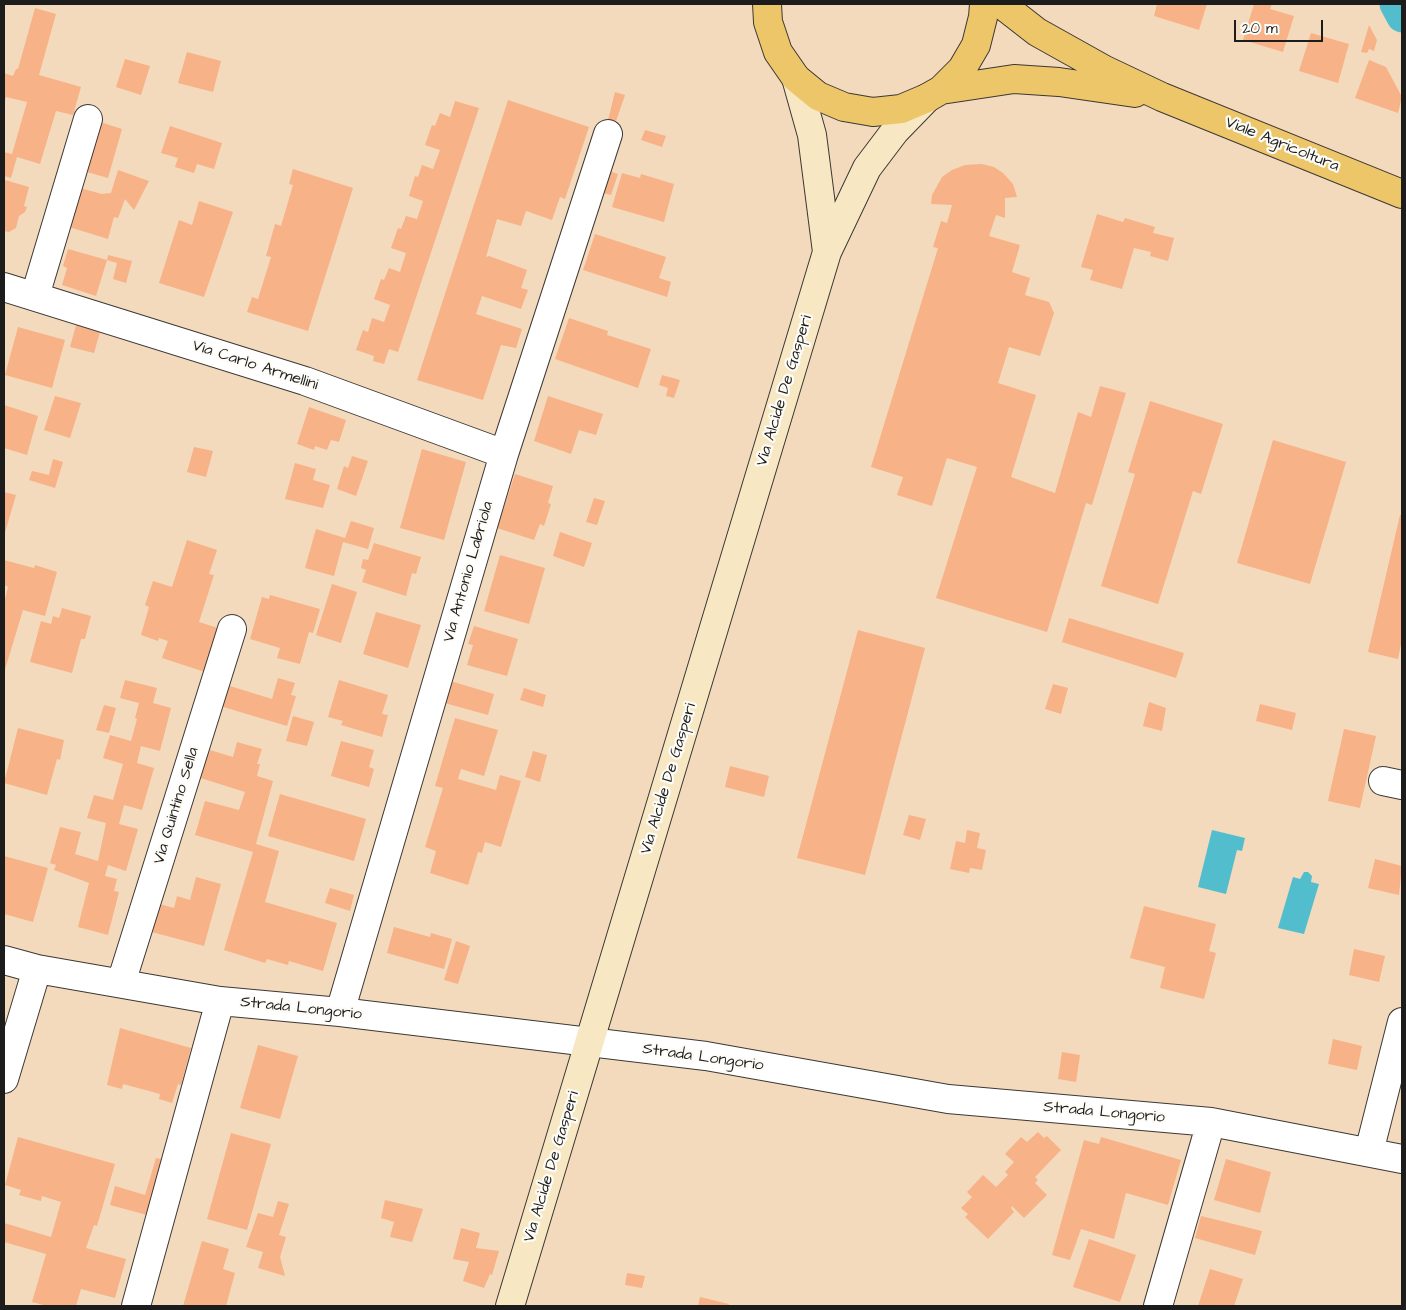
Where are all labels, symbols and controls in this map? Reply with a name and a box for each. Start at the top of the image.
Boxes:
scale bar [1236,10,1325,42]
text: 20 m [1242,18,1278,39]
street label: Viale Agricoltura [1222,113,1342,177]
street label: Via Alcide De Gasperi [753,313,817,469]
street label: Via Carlo Armellini [190,337,320,395]
street label: Via Antonio Labriola [440,499,498,645]
street label: Via Alcide De Gasperi [637,701,701,857]
street label: Via Quintino Sella [150,745,204,867]
street label: Strada Longorio [239,993,363,1025]
street label: Strada Longorio [641,1040,765,1076]
street label: Via Alcide De Gasperi [520,1089,584,1245]
street label: Strada Longorio [1042,1098,1166,1128]

